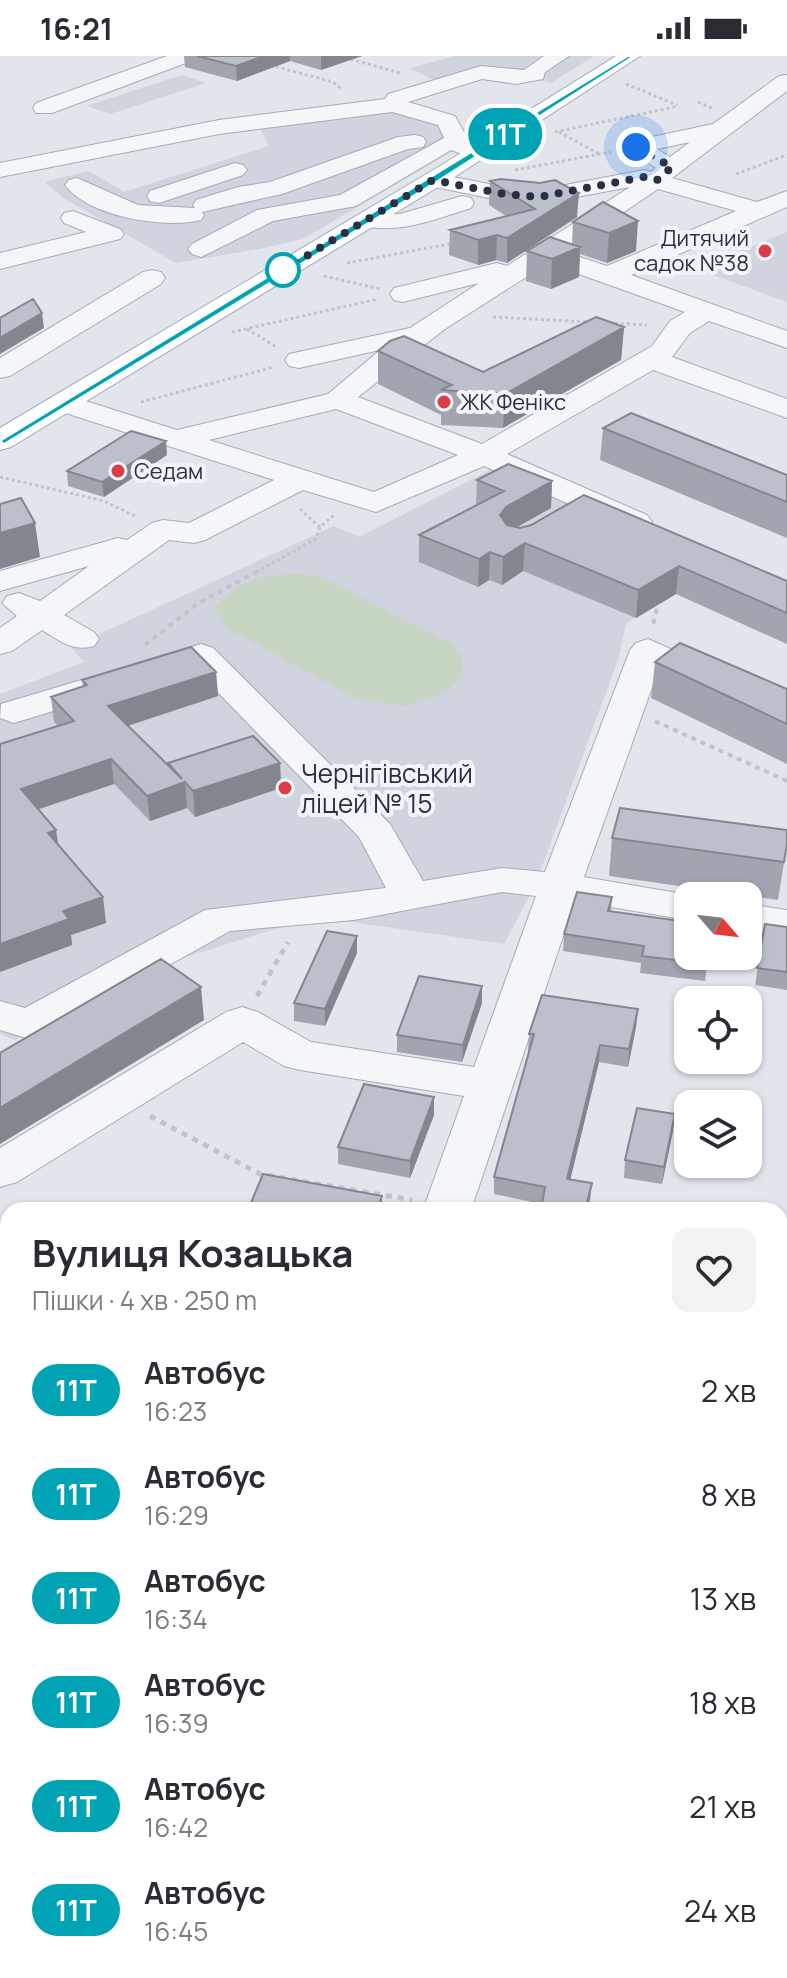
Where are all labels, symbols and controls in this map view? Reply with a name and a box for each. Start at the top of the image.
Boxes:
text: 16:21 [40,8,113,49]
line badge: 11Т [459,108,551,160]
text: 11Т [484,115,526,153]
your location [616,127,656,167]
place label: Дитячий садок №38 [634,223,749,278]
marker: Дитячий садок №38 [756,242,774,260]
unlabelled marker [266,253,300,287]
place label: ЖК Фенікс [460,387,566,417]
marker: ЖК Фенікс [435,393,453,411]
place label: Седам [134,456,203,486]
marker: Седам [109,462,127,480]
place label: Чернігівський ліцей № 15 [301,755,473,821]
marker: Чернігівський ліцей № 15 [276,779,294,797]
north arrow [674,882,762,970]
map controls [674,882,762,1178]
button: locate [674,986,762,1074]
button: layers [674,1090,762,1178]
text: Вулиця Козацька [32,1226,353,1278]
button: heart [672,1228,756,1312]
text: Пішки · 4 хв · 250 m [32,1282,257,1318]
text: Автобус [144,1352,266,1393]
text: 2 хв [701,1370,756,1411]
text: 11Т [55,1371,97,1409]
text: 16:23 [144,1393,207,1429]
text: Автобус [144,1456,266,1497]
text: 8 хв [701,1474,756,1515]
text: 11Т [55,1475,97,1513]
text: 16:29 [144,1497,209,1533]
text: Автобус [144,1560,266,1601]
text: 13 хв [690,1578,756,1619]
text: 11Т [55,1579,97,1617]
text: 16:34 [144,1601,208,1637]
text: Автобус [144,1664,266,1705]
text: 18 хв [689,1682,756,1723]
text: 11Т [55,1683,97,1721]
text: 16:39 [144,1705,209,1741]
text: Автобус [144,1768,266,1809]
text: 21 хв [689,1786,756,1827]
text: 11Т [55,1787,97,1825]
text: 16:42 [144,1809,208,1845]
text: Автобус [144,1872,266,1913]
text: 24 хв [684,1890,756,1931]
text: 11Т [55,1891,97,1929]
text: 16:45 [144,1913,208,1949]

